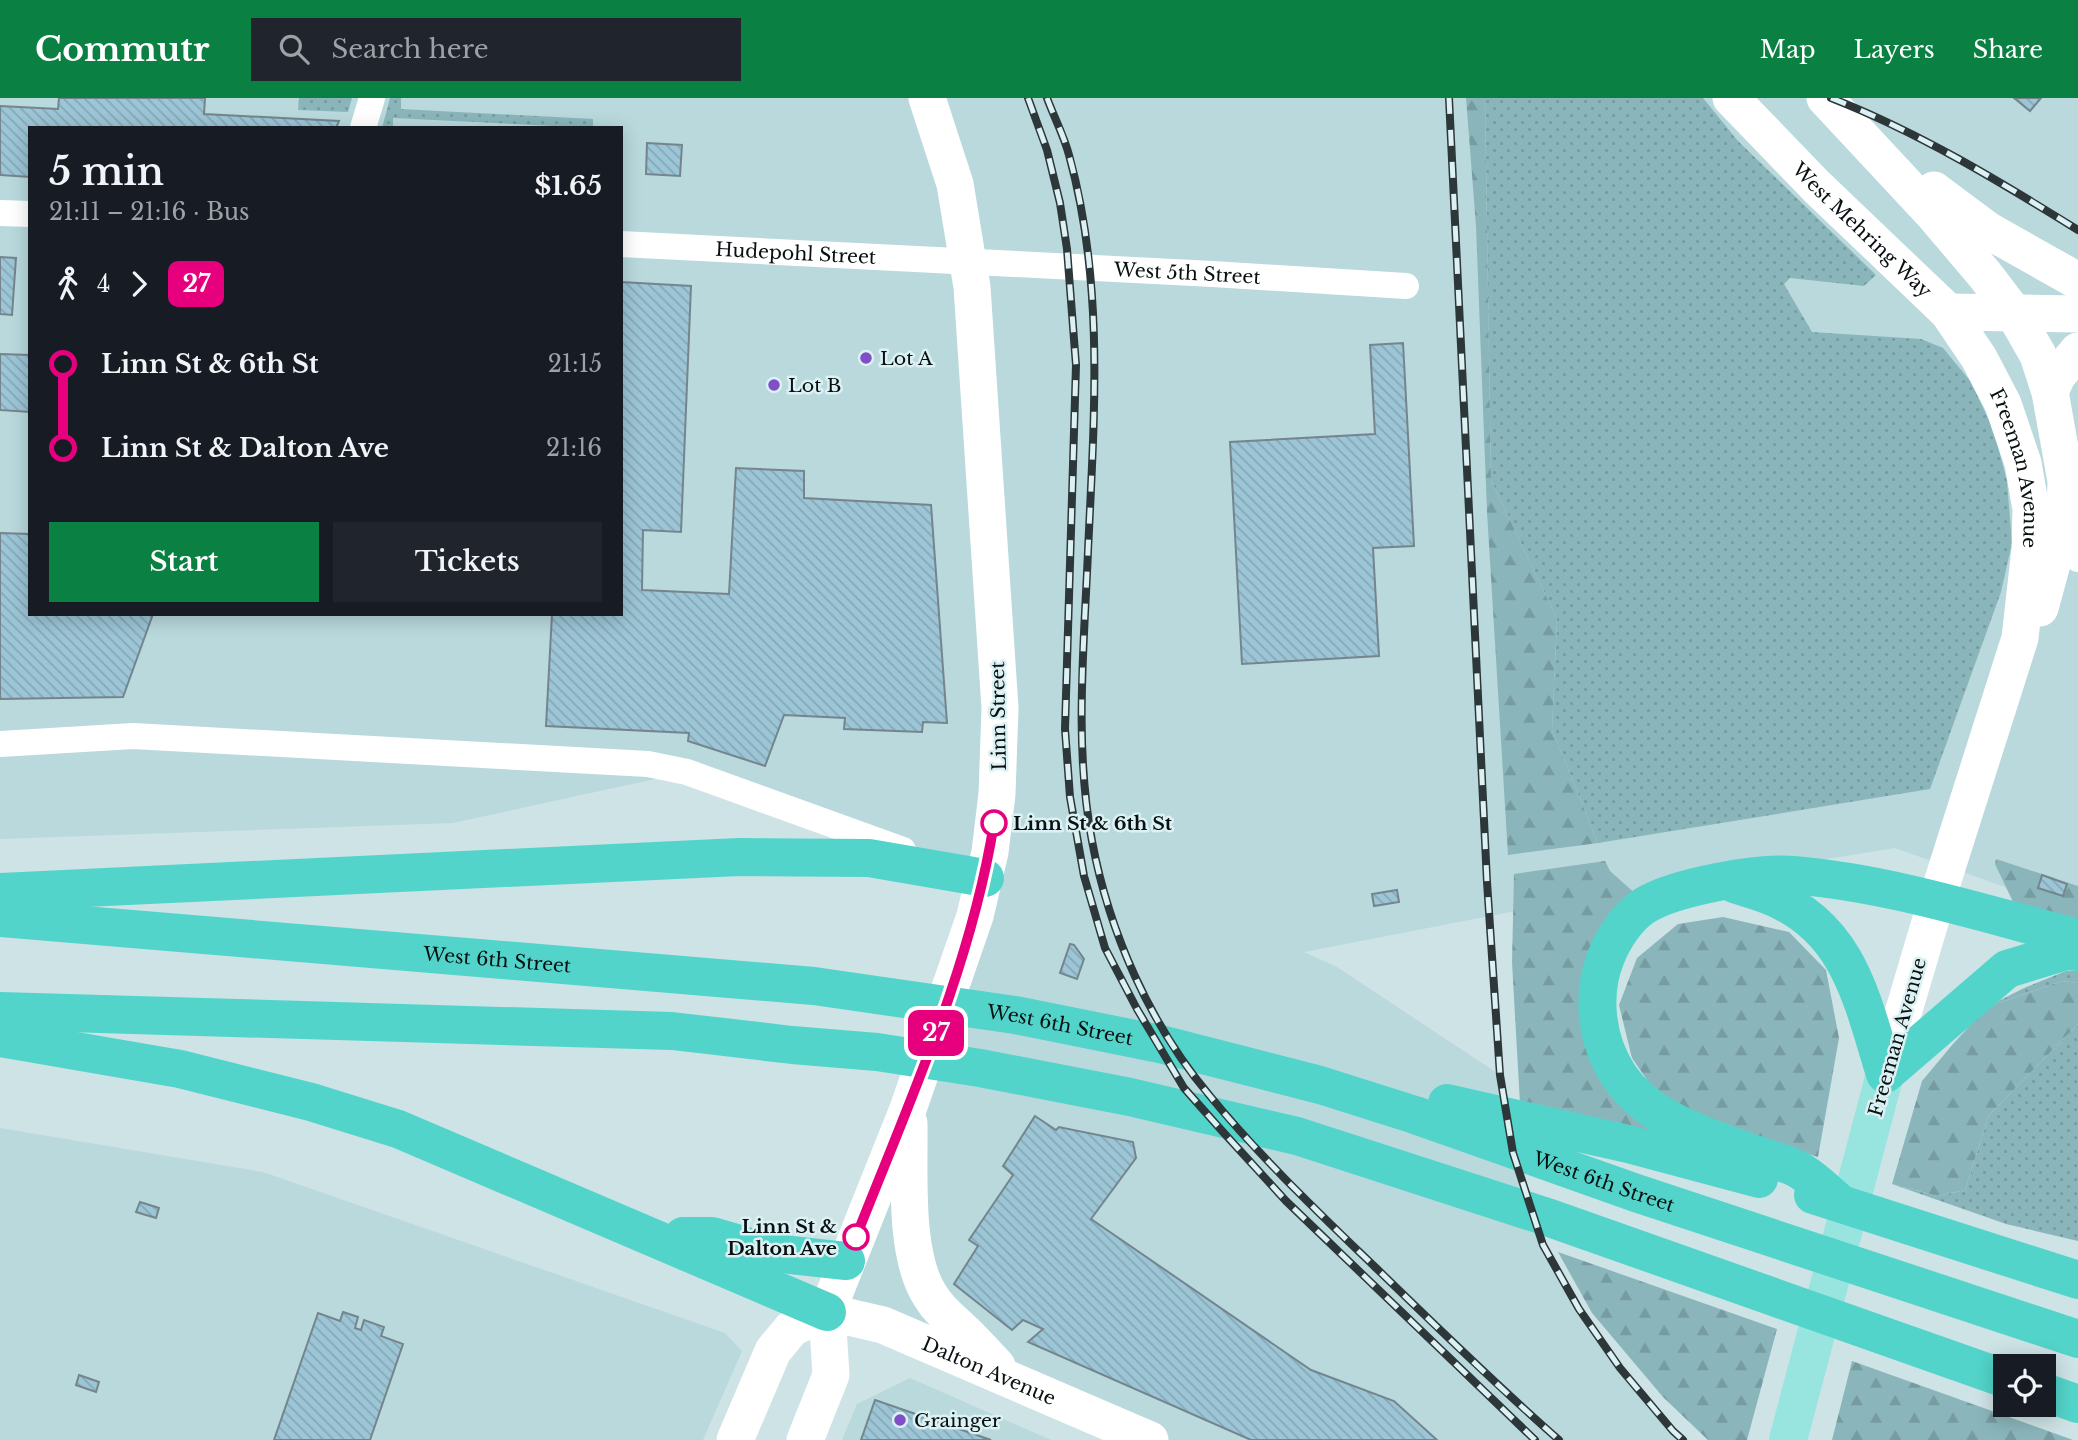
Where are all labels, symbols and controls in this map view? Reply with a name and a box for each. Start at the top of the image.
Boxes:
search box [251,18,741,81]
text: Commutr [35,29,209,70]
icon: search [275,30,313,68]
text: Search here [331,33,489,65]
text: Map [1760,35,1816,64]
text: Layers [1854,35,1935,64]
text: Share [1973,35,2043,64]
text: 5 min [49,148,164,195]
street label: West Mehring Way [1787,157,1936,302]
text: $1.65 [535,170,602,202]
text: 21:11 – 21:16 · Bus [49,198,250,226]
street label: Hudepohl Street [715,238,877,269]
street label: West 5th Street [1112,258,1262,289]
icon: walk [49,265,87,303]
icon: forward [120,265,158,303]
text: 27 [182,269,210,298]
text: 4 [97,270,110,298]
place label: Lot A [880,347,933,370]
text: Linn St & 6th St [101,348,319,380]
text: 21:15 [548,350,602,378]
marker: Lot A [858,350,874,366]
place label: Lot B [788,374,841,397]
marker: Lot B [766,377,782,393]
street label: Freeman Avenue [1985,384,2042,548]
text: Linn St & Dalton Ave [101,432,389,464]
text: 21:16 [546,434,602,462]
button: Start [49,522,319,602]
button: Tickets [333,522,602,602]
street label: Linn Street [986,660,1011,771]
marker: Linn St & 6th St [981,810,1007,836]
place label: Linn St & 6th St [1013,812,1173,835]
street label: West 6th Street [421,942,573,978]
street label: Freeman Avenue [1864,955,1931,1119]
street label: West 6th Street [985,1000,1136,1050]
line badge: 27 [904,1010,968,1056]
text: 27 [922,1018,950,1047]
street label: West 6th Street [1529,1146,1678,1217]
place label: Linn St & Dalton Ave [727,1215,837,1260]
marker: Linn St & Dalton Ave [843,1224,869,1250]
street label: Dalton Avenue [919,1332,1059,1410]
map controls [1993,1354,2056,1417]
button: locate [1993,1354,2056,1417]
place label: Grainger [914,1409,1001,1432]
marker: Grainger [892,1412,908,1428]

